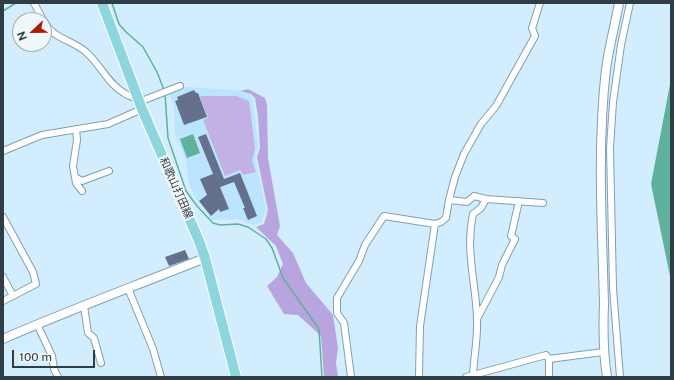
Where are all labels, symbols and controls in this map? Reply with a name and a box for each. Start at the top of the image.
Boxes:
north arrow [12,12,52,52]
text: N [15,30,29,42]
street label: 和歌山打田線 [157,155,195,221]
scale bar [14,342,97,368]
text: 100 m [19,350,52,364]

